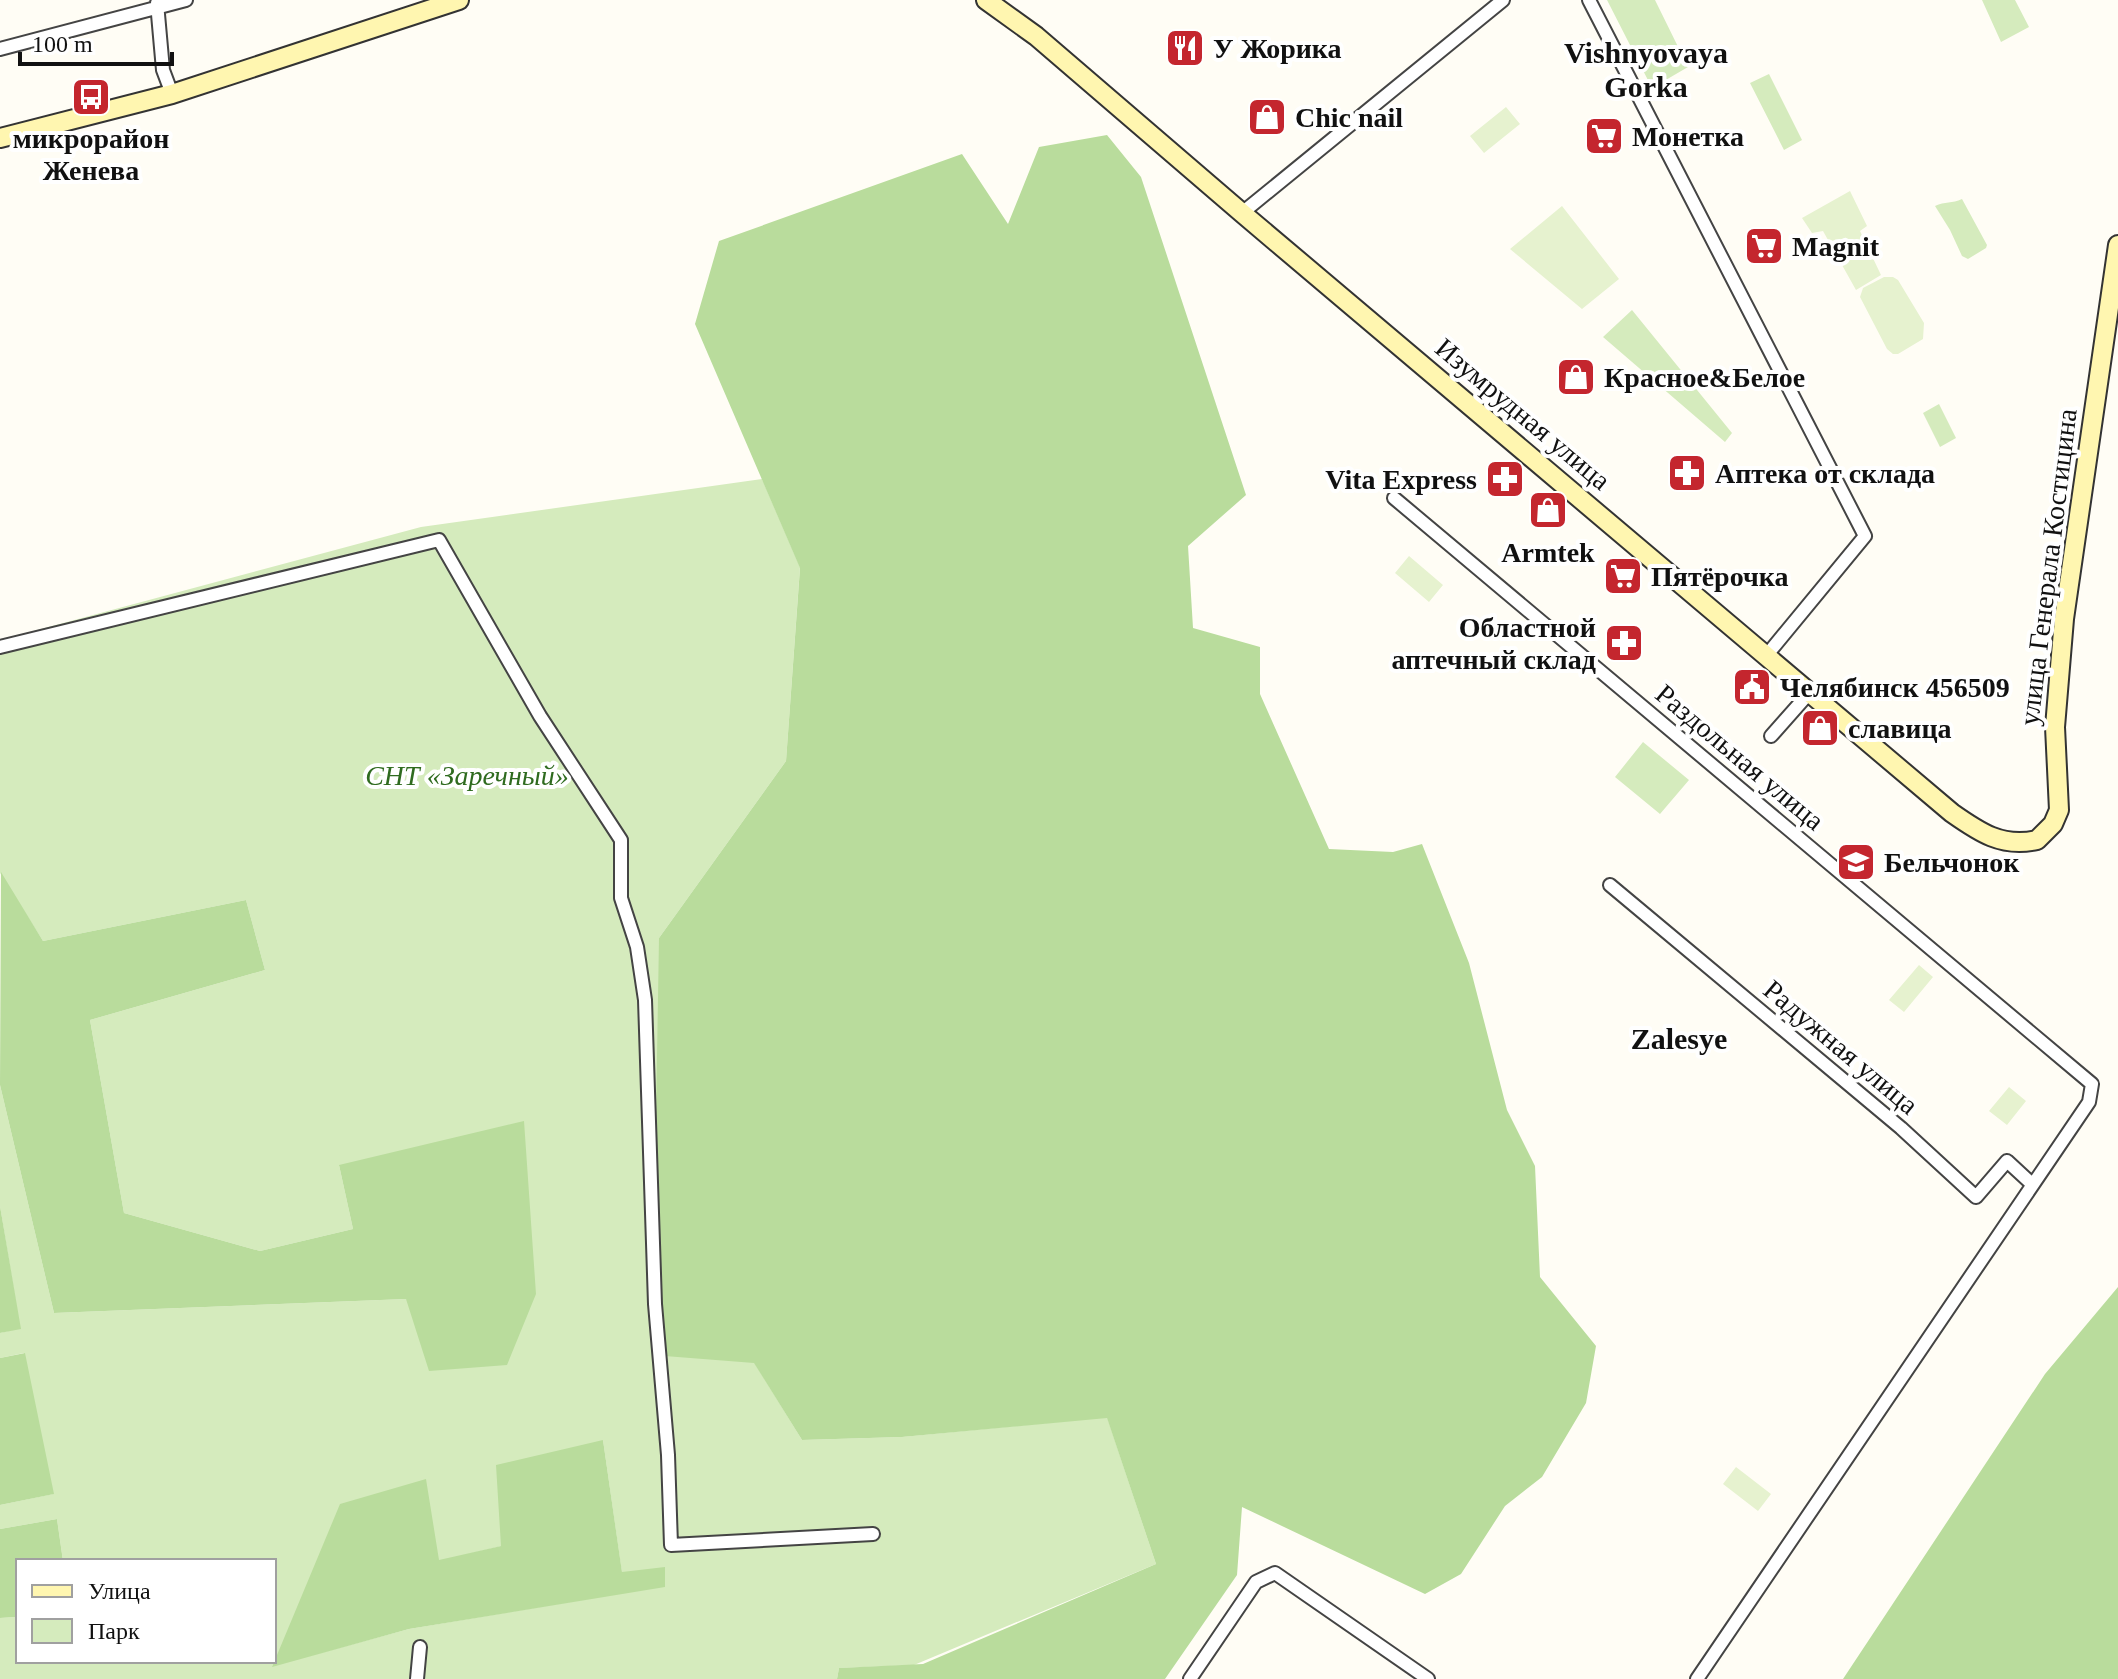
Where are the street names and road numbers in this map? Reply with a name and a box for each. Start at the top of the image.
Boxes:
street label: Изумрудная улица [1429,332,1617,496]
street label: улица Генерала Костицина [2013,406,2083,727]
street label: Раздольная улица [1650,678,1831,837]
street label: Радужная улица [1758,974,1925,1121]

